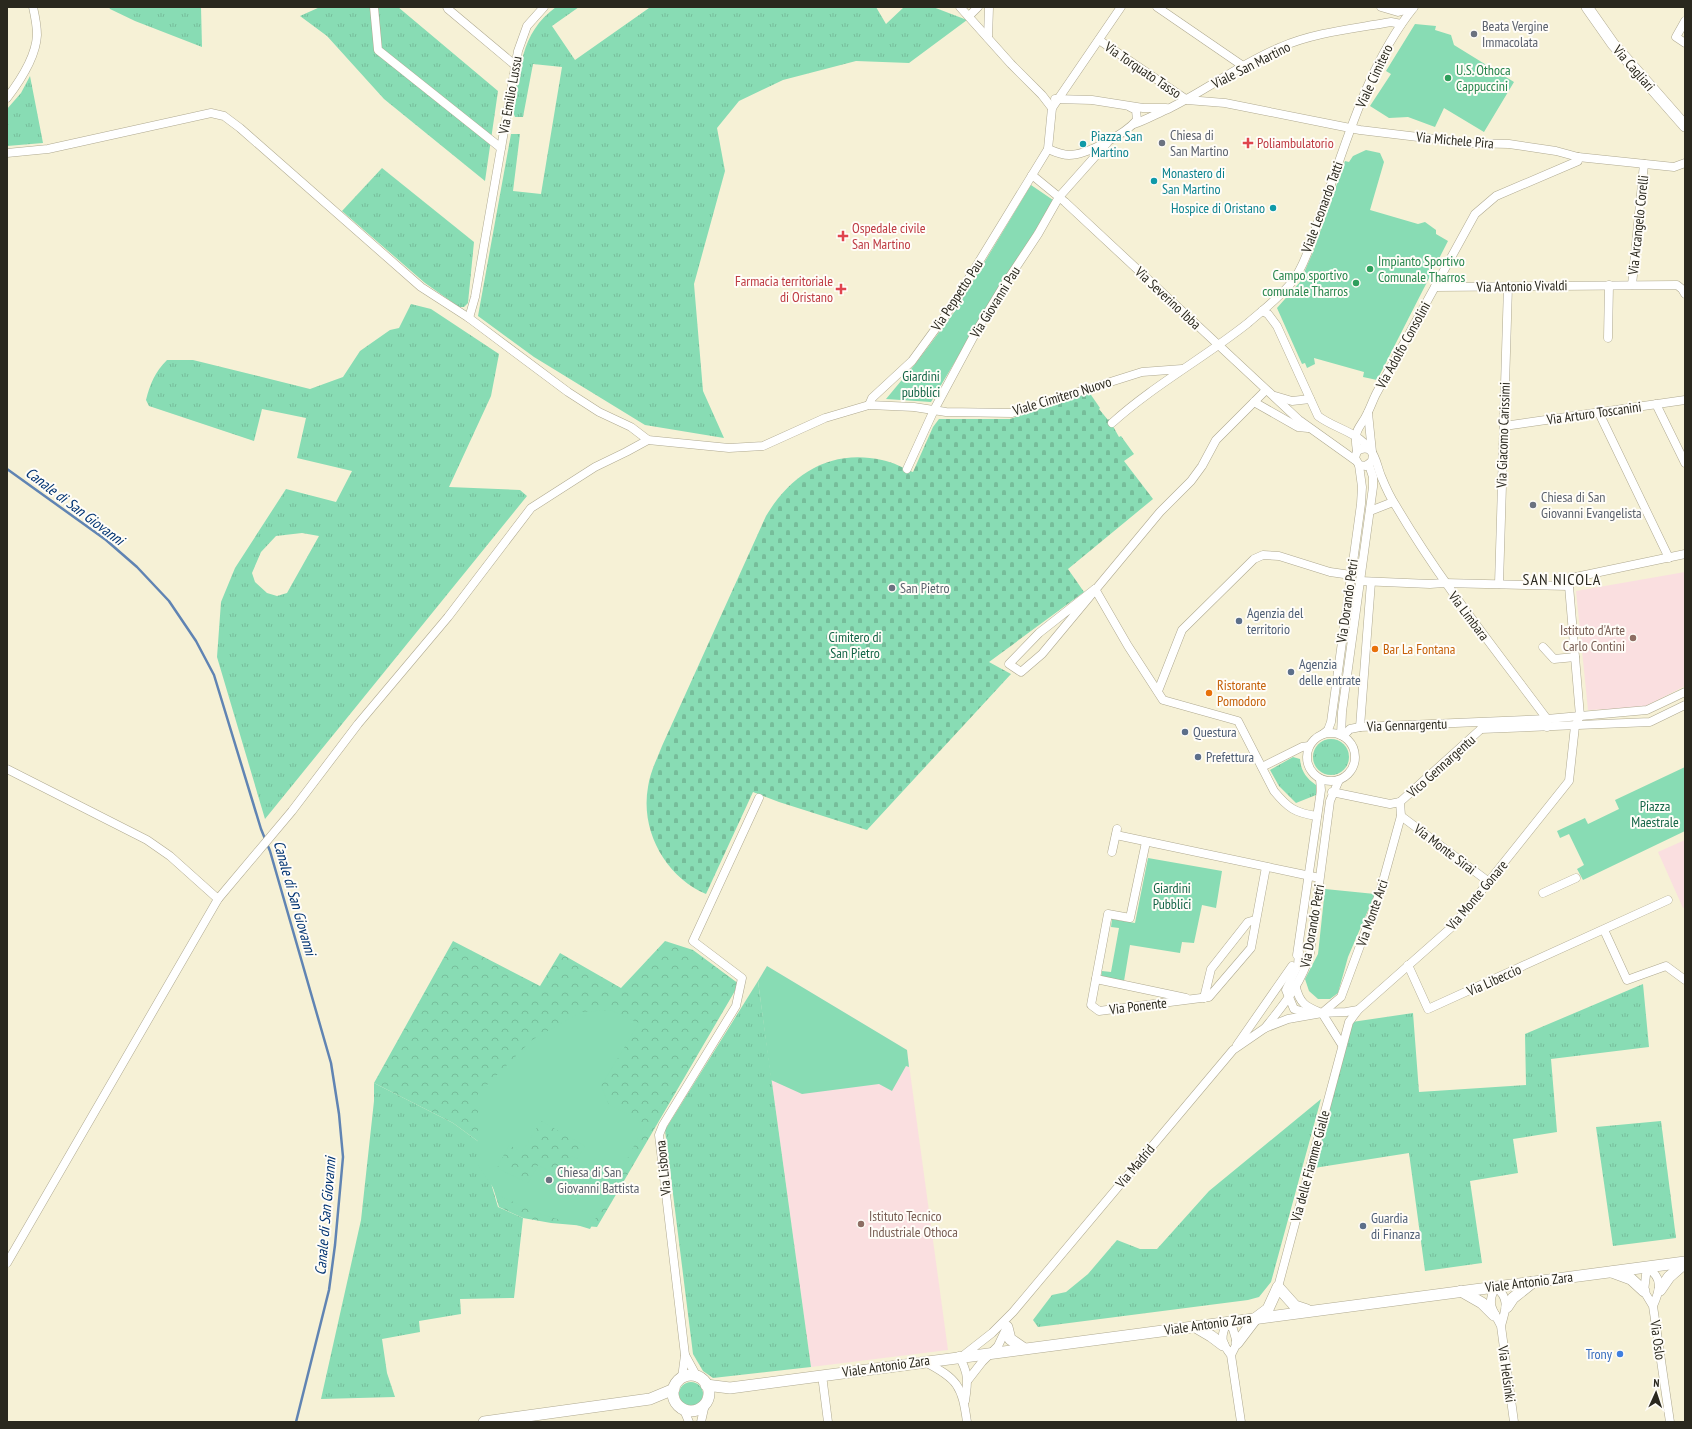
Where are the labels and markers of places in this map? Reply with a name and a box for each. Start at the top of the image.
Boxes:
place label: Beata Vergine Immacolata [1482,17,1549,51]
marker: Beata Vergine Immacolata [1469,29,1479,39]
place label: U.S. Othoca Cappuccini [1456,61,1511,95]
marker: U.S. Othoca Cappuccini [1443,73,1453,83]
place label: Chiesa di San Martino [1170,126,1228,160]
place label: Piazza San Martino [1091,127,1142,161]
place label: Poliambulatorio [1257,134,1334,152]
marker: Poliambulatorio [1242,137,1254,149]
marker: Chiesa di San Martino [1157,138,1167,148]
marker: Piazza San Martino [1078,139,1088,149]
place label: Monastero di San Martino [1162,164,1225,198]
marker: Monastero di San Martino [1149,176,1159,186]
place label: Hospice di Oristano [1171,199,1265,217]
marker: Hospice di Oristano [1268,203,1278,213]
place label: Ospedale civile San Martino [852,219,926,253]
marker: Ospedale civile San Martino [837,230,849,242]
place label: Impianto Sportivo Comunale Tharros [1378,252,1465,286]
marker: Impianto Sportivo Comunale Tharros [1365,264,1375,274]
place label: Campo sportivo comunale Tharros [1262,266,1348,300]
place label: Farmacia territoriale di Oristano [735,272,833,306]
marker: Campo sportivo comunale Tharros [1351,278,1361,288]
marker: Farmacia territoriale di Oristano [836,284,846,294]
place label: Chiesa di San Giovanni Evangelista [1541,488,1642,522]
marker: Chiesa di San Giovanni Evangelista [1528,500,1538,510]
place label: San Pietro [900,579,950,597]
marker: San Pietro [887,583,897,593]
place label: Agenzia del territorio [1247,604,1304,638]
marker: Agenzia del territorio [1234,616,1244,626]
place label: Istituto d'Arte Carlo Contini [1560,621,1625,655]
marker: Istituto d'Arte Carlo Contini [1628,633,1638,643]
place label: Bar La Fontana [1383,640,1455,658]
marker: Bar La Fontana [1370,644,1380,654]
place label: Agenzia delle entrate [1299,655,1361,689]
marker: Agenzia delle entrate [1286,667,1296,677]
place label: Ristorante Pomodoro [1217,676,1267,710]
marker: Ristorante Pomodoro [1204,688,1214,698]
place label: Questura [1193,723,1237,741]
marker: Questura [1180,727,1190,737]
place label: Prefettura [1206,748,1254,766]
marker: Prefettura [1193,752,1203,762]
place label: Chiesa di San Giovanni Battista [557,1163,639,1197]
marker: Chiesa di San Giovanni Battista [544,1175,554,1185]
place label: Istituto Tecnico Industriale Othoca [869,1207,958,1241]
place label: Guardia di Finanza [1371,1209,1420,1243]
marker: Istituto Tecnico Industriale Othoca [856,1219,866,1229]
marker: Guardia di Finanza [1358,1221,1368,1231]
place label: Trony [1586,1345,1613,1363]
marker: Trony [1615,1349,1625,1359]

